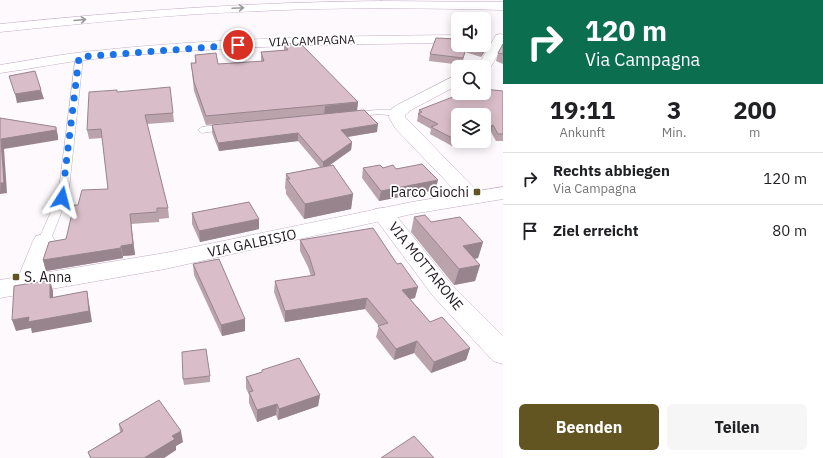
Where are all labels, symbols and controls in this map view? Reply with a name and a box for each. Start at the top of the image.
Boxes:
one-way arrow [231,5,244,12]
map controls [451,12,491,148]
button: sound [451,12,491,52]
text: 120 m [585,12,667,49]
one-way arrow [73,16,86,24]
icon: right [519,16,571,68]
pin [221,28,255,62]
street label: VIA CAMPAGNA [269,31,356,50]
icon: arrive [227,34,249,56]
text: Via Campagna [585,48,700,71]
button: search [451,60,491,100]
text: 19:11 [550,94,615,126]
text: 3 [667,94,681,126]
text: 200 [733,94,776,126]
button: layers [451,108,491,148]
text: Ankunft [559,124,605,141]
text: Min. [662,124,687,141]
text: m [749,124,760,141]
text: Rechts abbiegen [553,161,670,180]
icon: right [519,168,541,190]
text: 120 m [763,169,807,188]
position arrow [41,177,83,219]
text: Via Campagna [553,180,636,197]
place label: Parco Giochi [390,183,469,201]
marker: Parco Giochi [472,187,482,197]
street label: VIA MOTTARONE [385,218,467,314]
icon: arrive [519,220,541,242]
text: Ziel erreicht [553,221,639,240]
text: 80 m [772,221,807,240]
street label: VIA GALBISIO [206,225,298,261]
place label: S. Anna [24,268,72,286]
marker: S. Anna [11,272,21,282]
button: Beenden [519,404,659,450]
button: Teilen [667,404,807,450]

